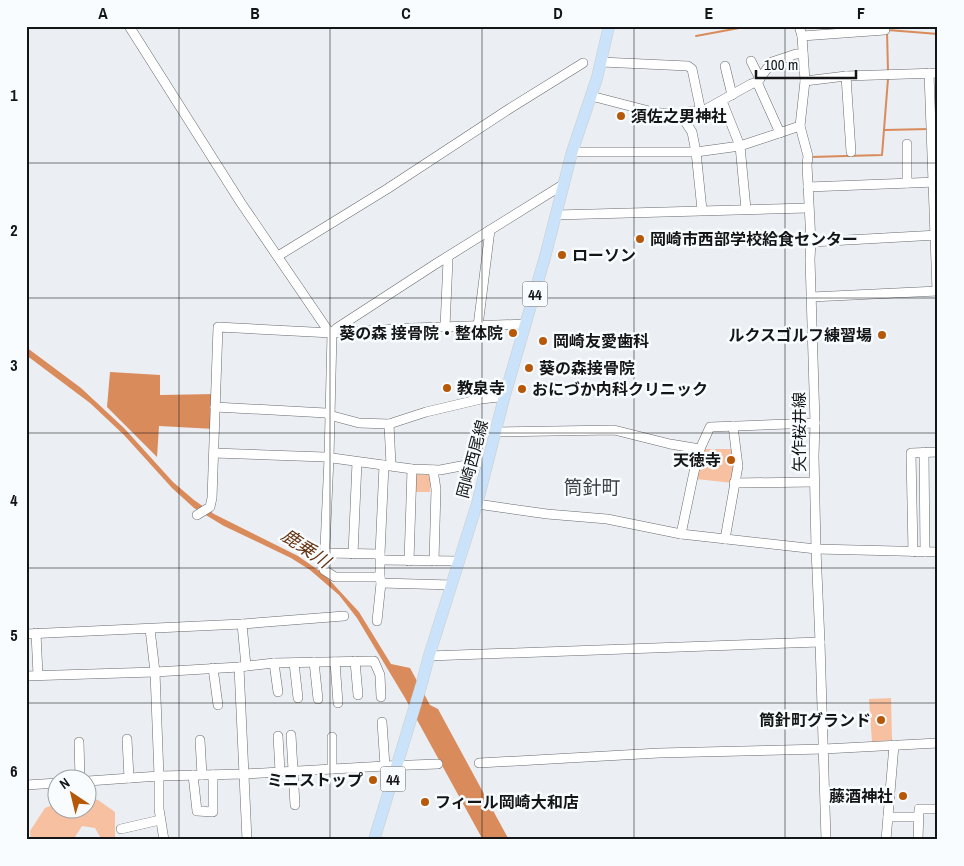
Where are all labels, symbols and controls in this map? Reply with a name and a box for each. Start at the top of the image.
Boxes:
text: A [98,2,108,24]
text: B [250,2,260,24]
text: C [401,2,411,24]
text: D [553,2,563,24]
text: E [705,2,714,24]
text: F [857,2,865,24]
scale bar [756,48,856,80]
text: 100 m [764,54,798,75]
text: 1 [10,84,18,106]
place label: 須佐之男神社 [631,105,727,127]
marker: 須佐之男神社 [615,110,627,122]
text: 2 [10,219,18,241]
place label: 岡崎市西部学校給食センター [650,228,858,250]
marker: 岡崎市西部学校給食センター [634,233,646,245]
place label: ローソン [572,244,636,266]
marker: ローソン [556,249,568,261]
road number: 44 [522,282,548,306]
place label: 葵の森 接骨院・整体院 [339,322,503,344]
place label: ルクスゴルフ練習場 [728,324,872,346]
marker: 葵の森 接骨院・整体院 [507,327,519,339]
marker: ルクスゴルフ練習場 [876,329,888,341]
place label: 岡崎友愛歯科 [553,330,649,352]
marker: 岡崎友愛歯科 [537,335,549,347]
text: 3 [10,354,18,376]
place label: 葵の森接骨院 [539,357,635,379]
marker: 葵の森接骨院 [523,362,535,374]
place label: 教泉寺 [457,377,505,399]
place label: おにづか内科クリニック [532,378,708,400]
marker: 教泉寺 [441,382,453,394]
marker: おにづか内科クリニック [516,383,528,395]
street label: 矢作桜井線 [788,392,810,472]
street label: 岡崎西尾線 [451,418,493,500]
place label: 天徳寺 [673,449,721,471]
marker: 天徳寺 [725,454,737,466]
district label: 筒針町 [563,474,621,500]
text: 4 [10,489,18,511]
water label: 鹿乗川 [277,523,337,575]
text: 5 [10,624,18,646]
place label: 筒針町グランド [759,709,871,731]
marker: 筒針町グランド [875,714,887,726]
text: 6 [10,760,18,782]
road number: 44 [380,766,406,792]
north arrow [48,768,98,818]
place label: ミニストップ [267,769,363,791]
text: N [56,774,73,793]
marker: ミニストップ [367,774,379,786]
place label: 藤酒神社 [829,785,893,807]
marker: 藤酒神社 [897,790,909,802]
place label: フィール岡崎大和店 [435,791,579,813]
marker: フィール岡崎大和店 [419,796,431,808]

